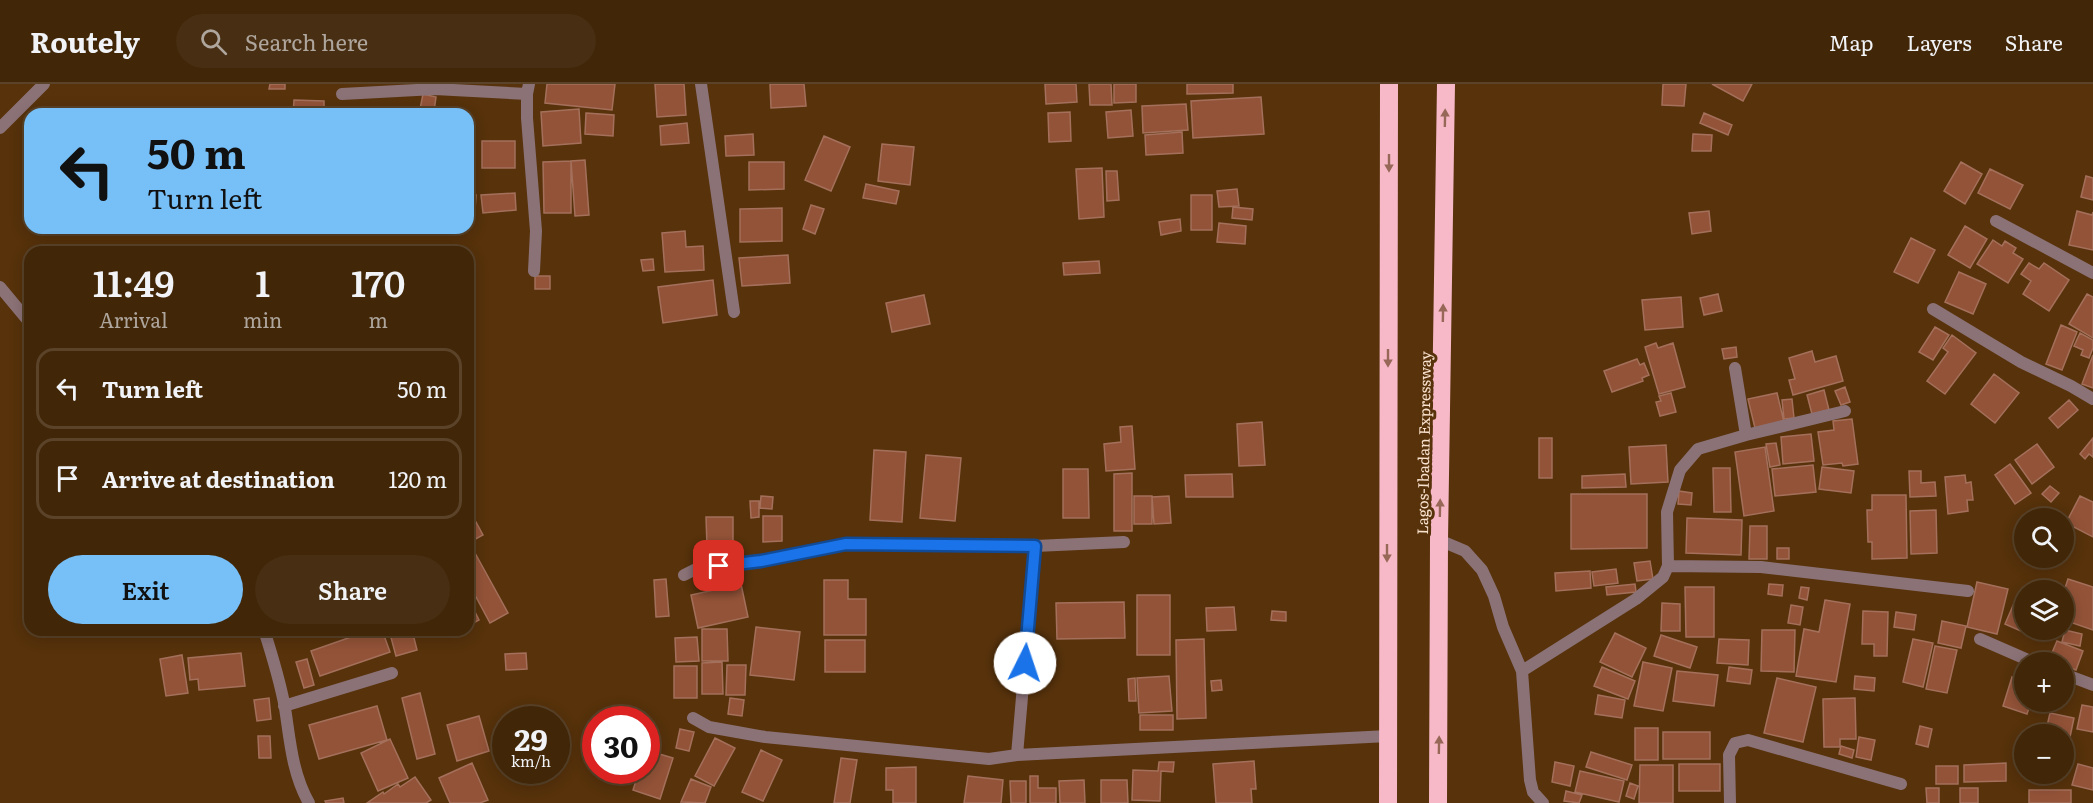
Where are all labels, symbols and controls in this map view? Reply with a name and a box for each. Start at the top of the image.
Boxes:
search box [176,14,596,68]
text: Routely [30,20,140,62]
icon: search [197,25,230,58]
text: Search here [245,25,368,58]
text: Map [1829,26,1874,57]
text: Layers [1907,26,1972,57]
text: Share [2005,26,2063,57]
one-way arrow [1440,108,1450,127]
text: 50 m [147,120,246,182]
icon: left [48,132,126,210]
one-way arrow [1384,154,1394,173]
text: Turn left [147,177,262,217]
text: 11:49 [93,255,174,308]
text: 1 [255,255,270,308]
text: 170 [351,255,405,308]
one-way arrow [1438,303,1447,322]
text: Arrival [99,304,168,334]
text: min [243,304,282,334]
text: m [368,304,388,334]
one-way arrow [1383,349,1393,368]
street label: Lagos-Ibadan Expressway [1410,351,1436,535]
icon: left [51,372,84,405]
text: Turn left [102,372,203,405]
text: 50 m [397,372,447,405]
icon: arrive [51,462,84,495]
text: Arrive at destination [102,462,335,495]
text: 120 m [388,462,447,495]
one-way arrow [1435,498,1445,517]
map controls [2014,508,2074,784]
button: search [2014,508,2074,568]
pin [693,540,744,591]
one-way arrow [1382,544,1392,563]
icon: arrive [702,549,735,582]
button: Exit [48,555,243,624]
button: Share [255,555,450,624]
button: layers [2014,580,2074,640]
position arrow [993,631,1057,695]
button: + [2014,652,2074,712]
speed limit sign: 30 [582,706,660,784]
text: 29 [514,716,548,760]
button: − [2014,724,2074,784]
one-way arrow [1434,735,1444,754]
text: km/h [511,749,551,772]

